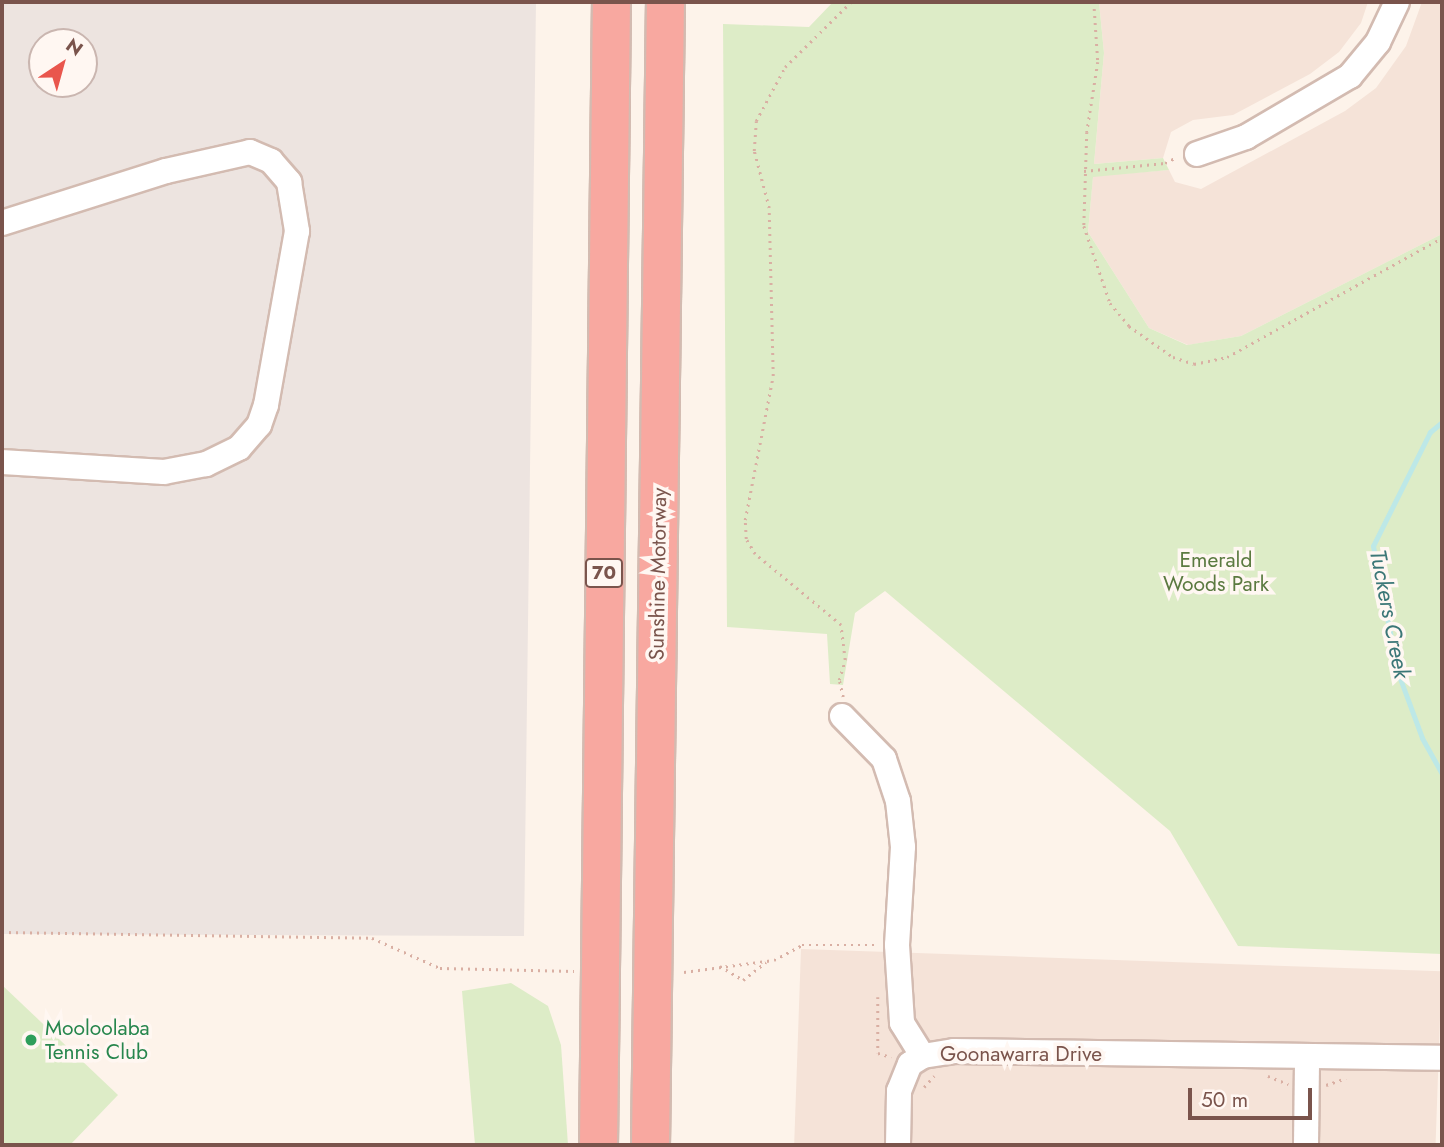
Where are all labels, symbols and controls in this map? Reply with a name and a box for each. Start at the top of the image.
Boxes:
north arrow [28,28,98,98]
text: N [60,32,89,63]
street label: Sunshine Motorway [644,487,672,661]
park label: Emerald Woods Park [1163,547,1269,597]
water label: Tuckers Creek [1364,547,1416,681]
road number: 70 [585,558,623,588]
place label: Mooloolaba Tennis Club [45,1015,150,1065]
marker: Mooloolaba Tennis Club [23,1032,39,1048]
street label: Goonawarra Drive [940,1041,1102,1067]
scale bar [1192,1074,1316,1118]
text: 50 m [1201,1085,1248,1115]

